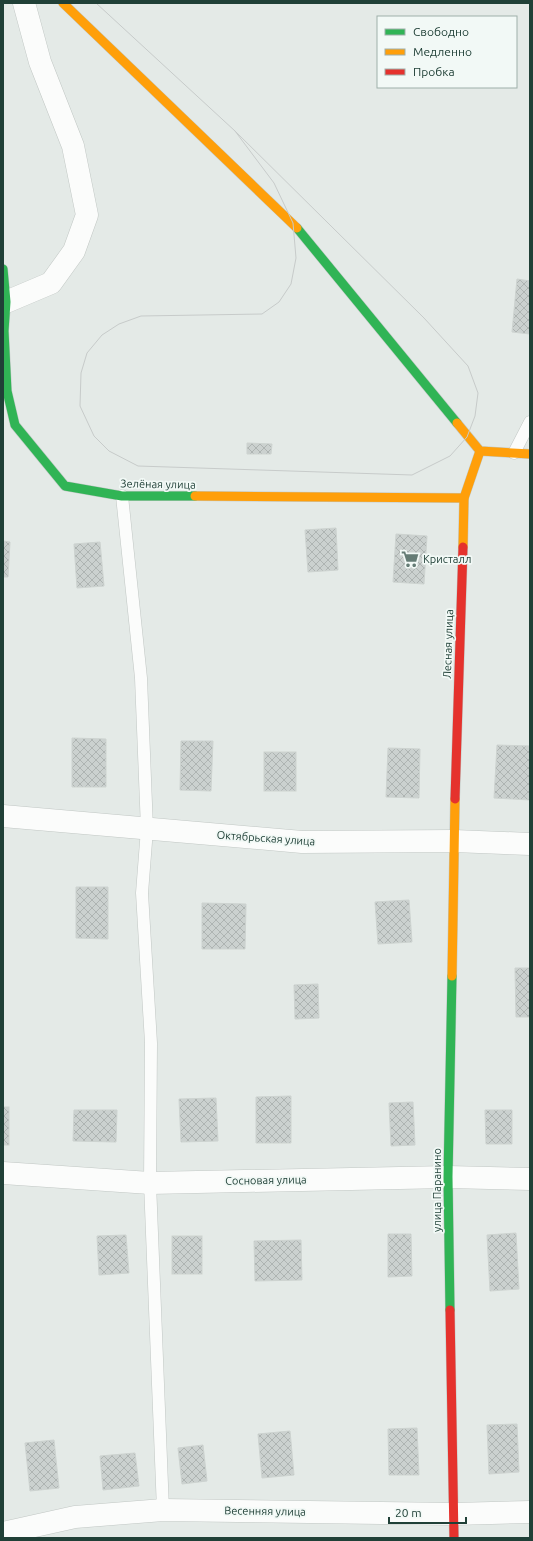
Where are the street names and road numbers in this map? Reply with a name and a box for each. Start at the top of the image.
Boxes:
street label: Зелёная улица [120,477,196,491]
street label: Лесная улица [441,609,455,679]
street label: Октябрьская улица [216,829,316,847]
street label: улица Паранино [431,1148,443,1232]
street label: Сосновая улица [225,1173,307,1187]
street label: Весенняя улица [224,1504,306,1518]

